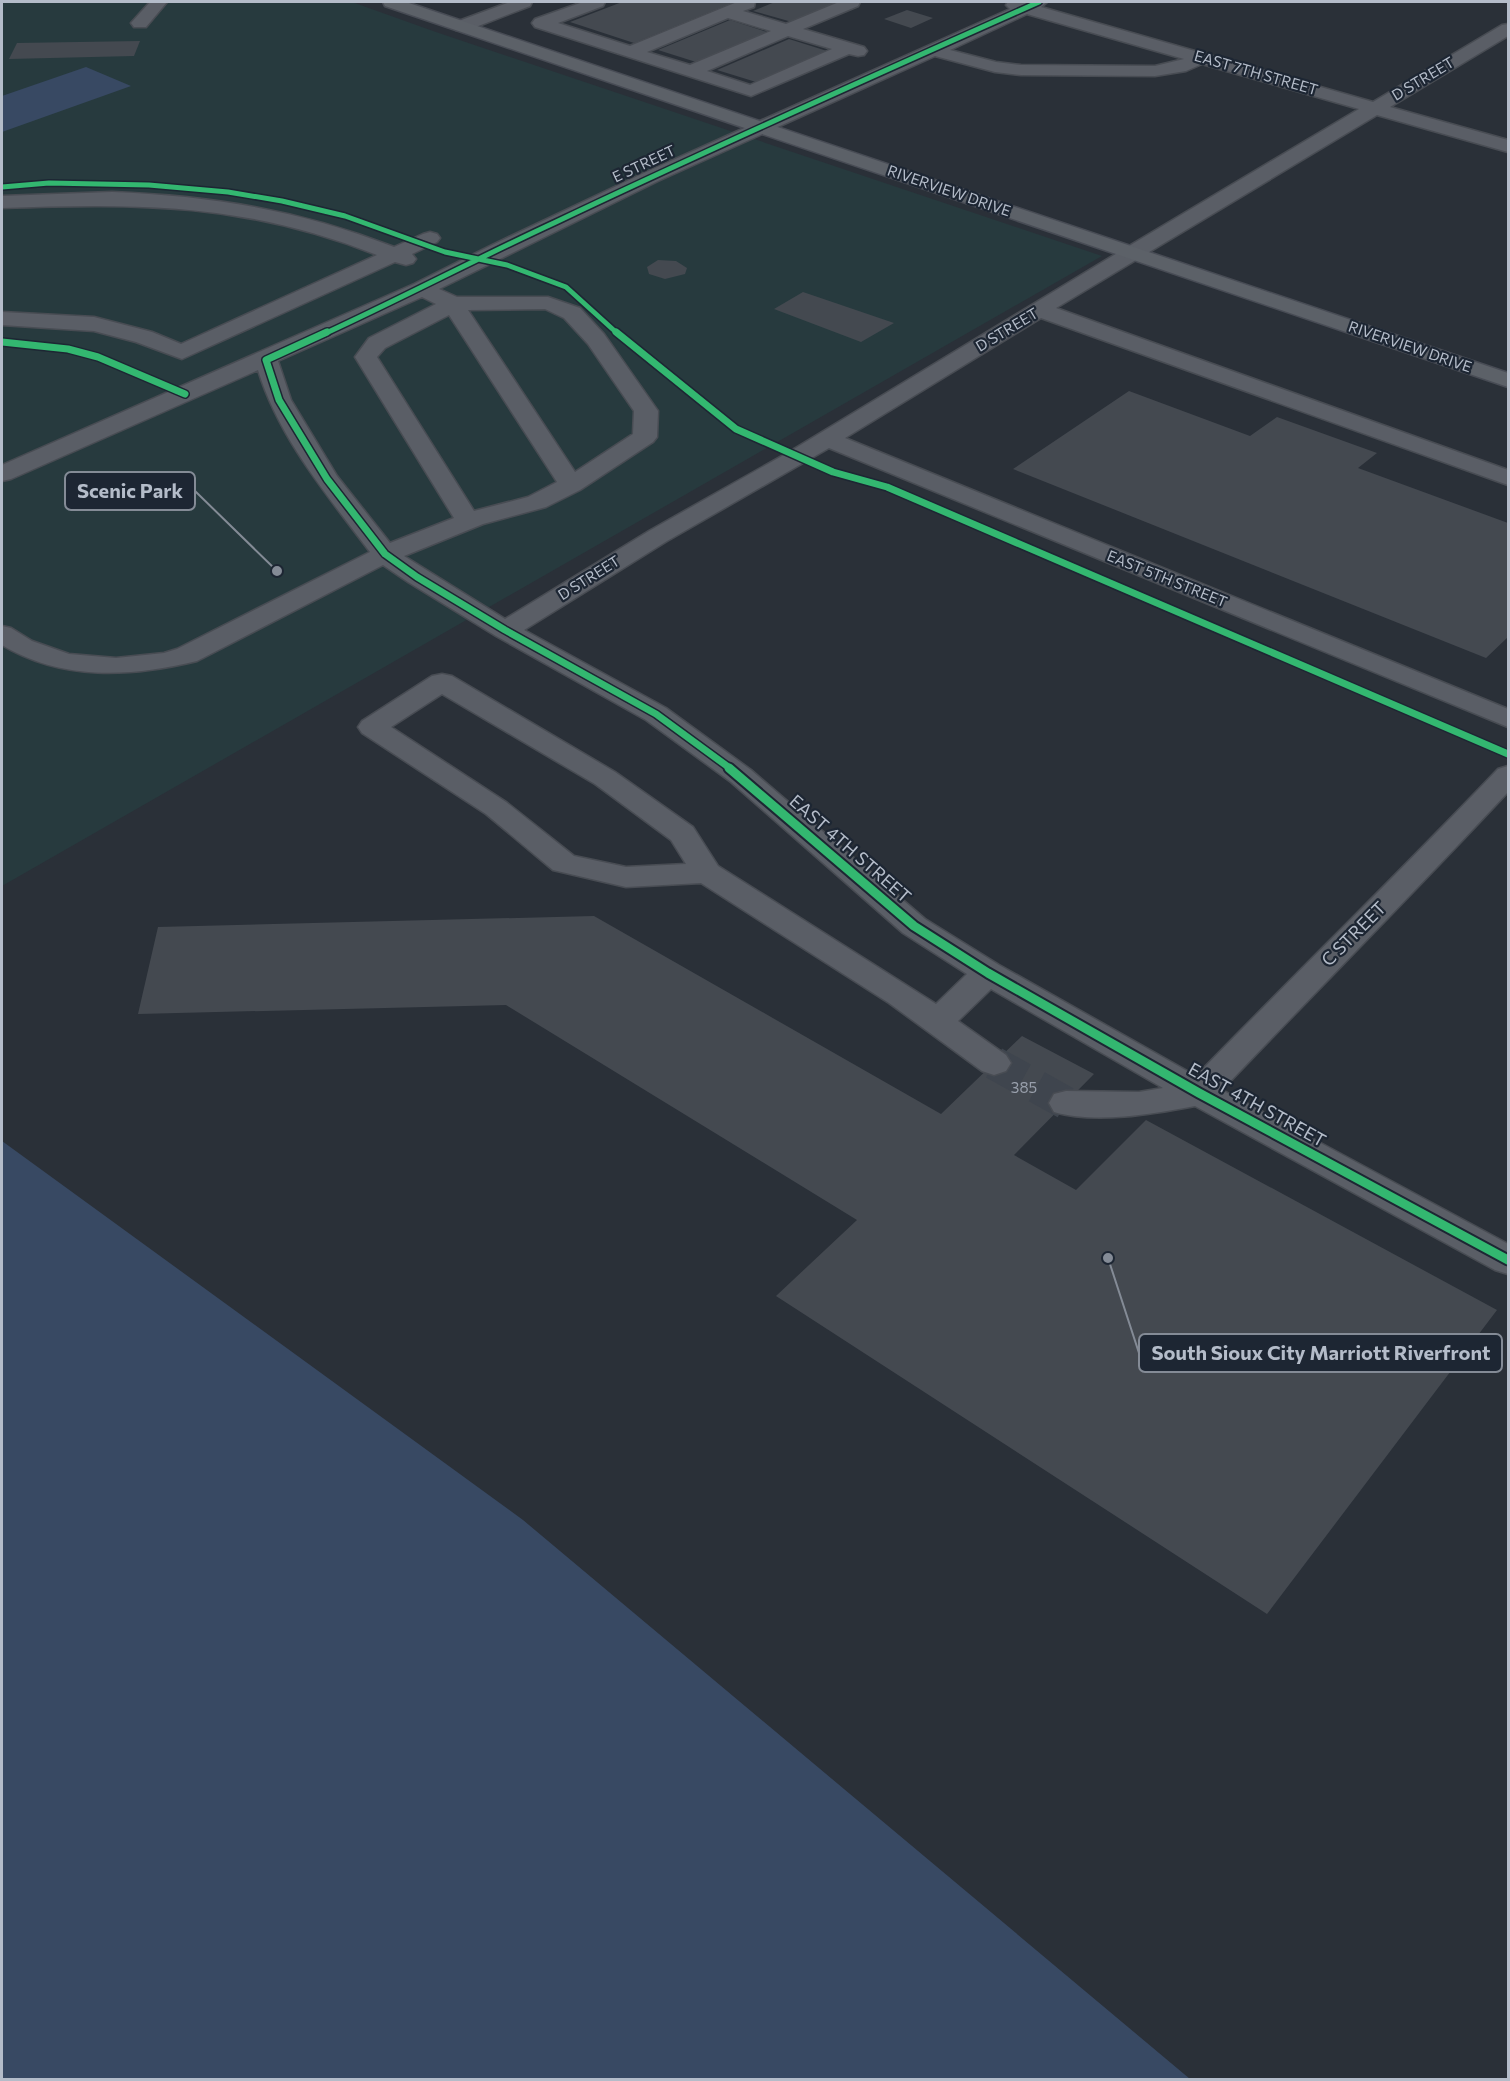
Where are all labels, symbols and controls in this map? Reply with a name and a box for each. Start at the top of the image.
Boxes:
street label: EAST 7TH STREET [1192,46,1320,98]
street label: D STREET [1388,52,1457,104]
street label: E STREET [609,141,678,186]
street label: RIVERVIEW DRIVE [885,160,1013,220]
street label: D STREET [972,303,1041,355]
street label: RIVERVIEW DRIVE [1346,316,1474,376]
callout: Scenic Park [65,472,195,510]
text: Scenic Park [77,478,184,502]
street label: EAST 5TH STREET [1105,546,1230,611]
street label: D STREET [554,551,623,603]
street label: EAST 4TH STREET [785,789,916,907]
street label: C STREET [1316,896,1390,970]
street label: EAST 4TH STREET [1185,1057,1330,1151]
house number: 385 [1011,1078,1037,1096]
callout: South Sioux City Marriott Riverfront [1139,1334,1502,1372]
text: South Sioux City Marriott Riverfront [1152,1340,1490,1364]

